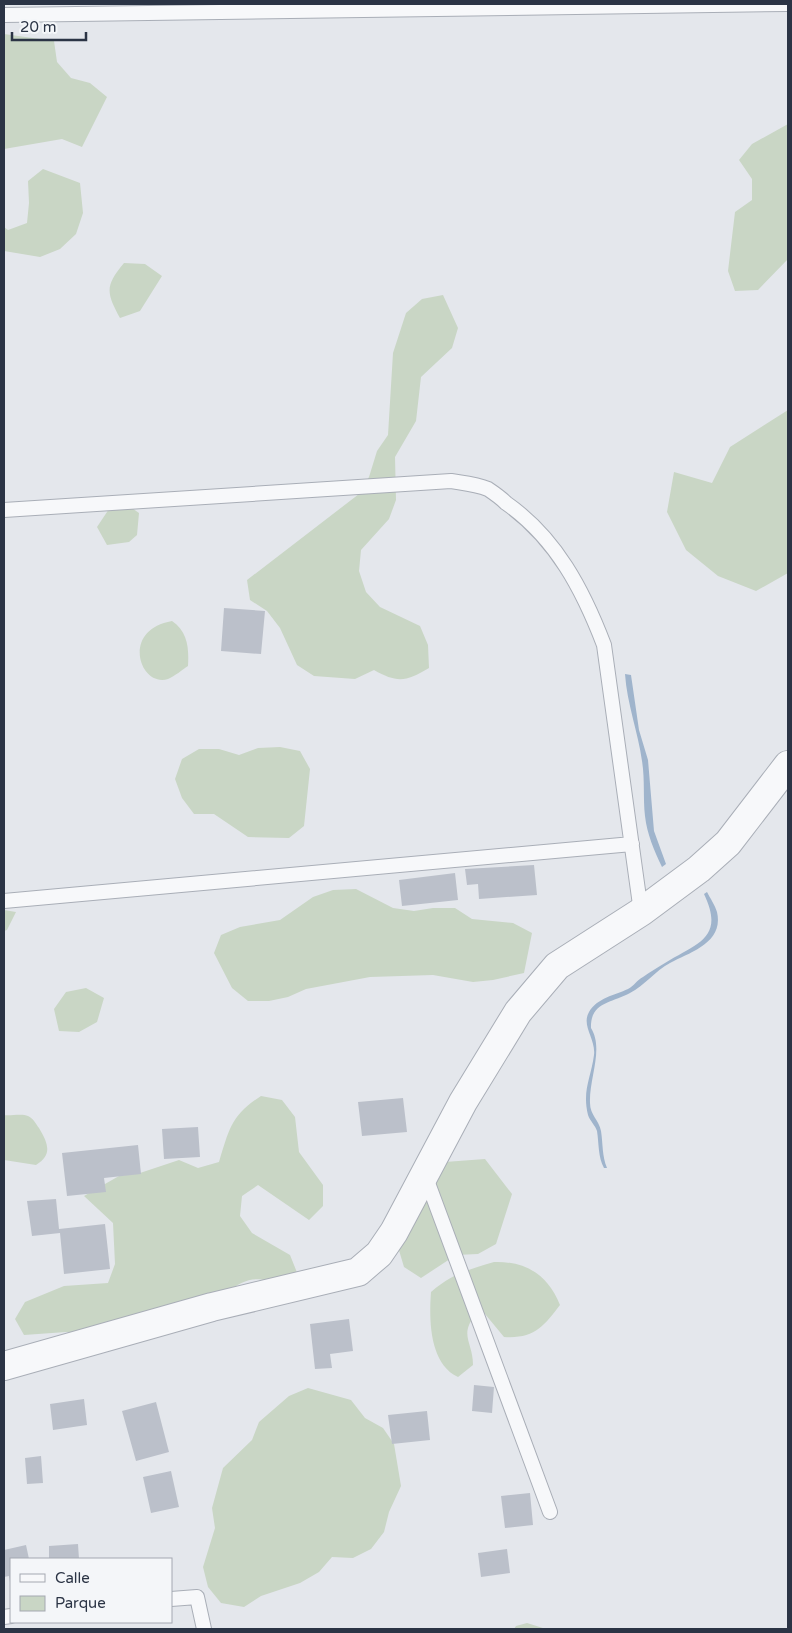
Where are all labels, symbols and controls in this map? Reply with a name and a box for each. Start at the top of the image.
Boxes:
scale bar [12,10,86,42]
text: 20 m [20,18,57,36]
legend [10,1558,172,1623]
text: Calle [55,1569,90,1587]
text: Parque [55,1594,106,1612]

